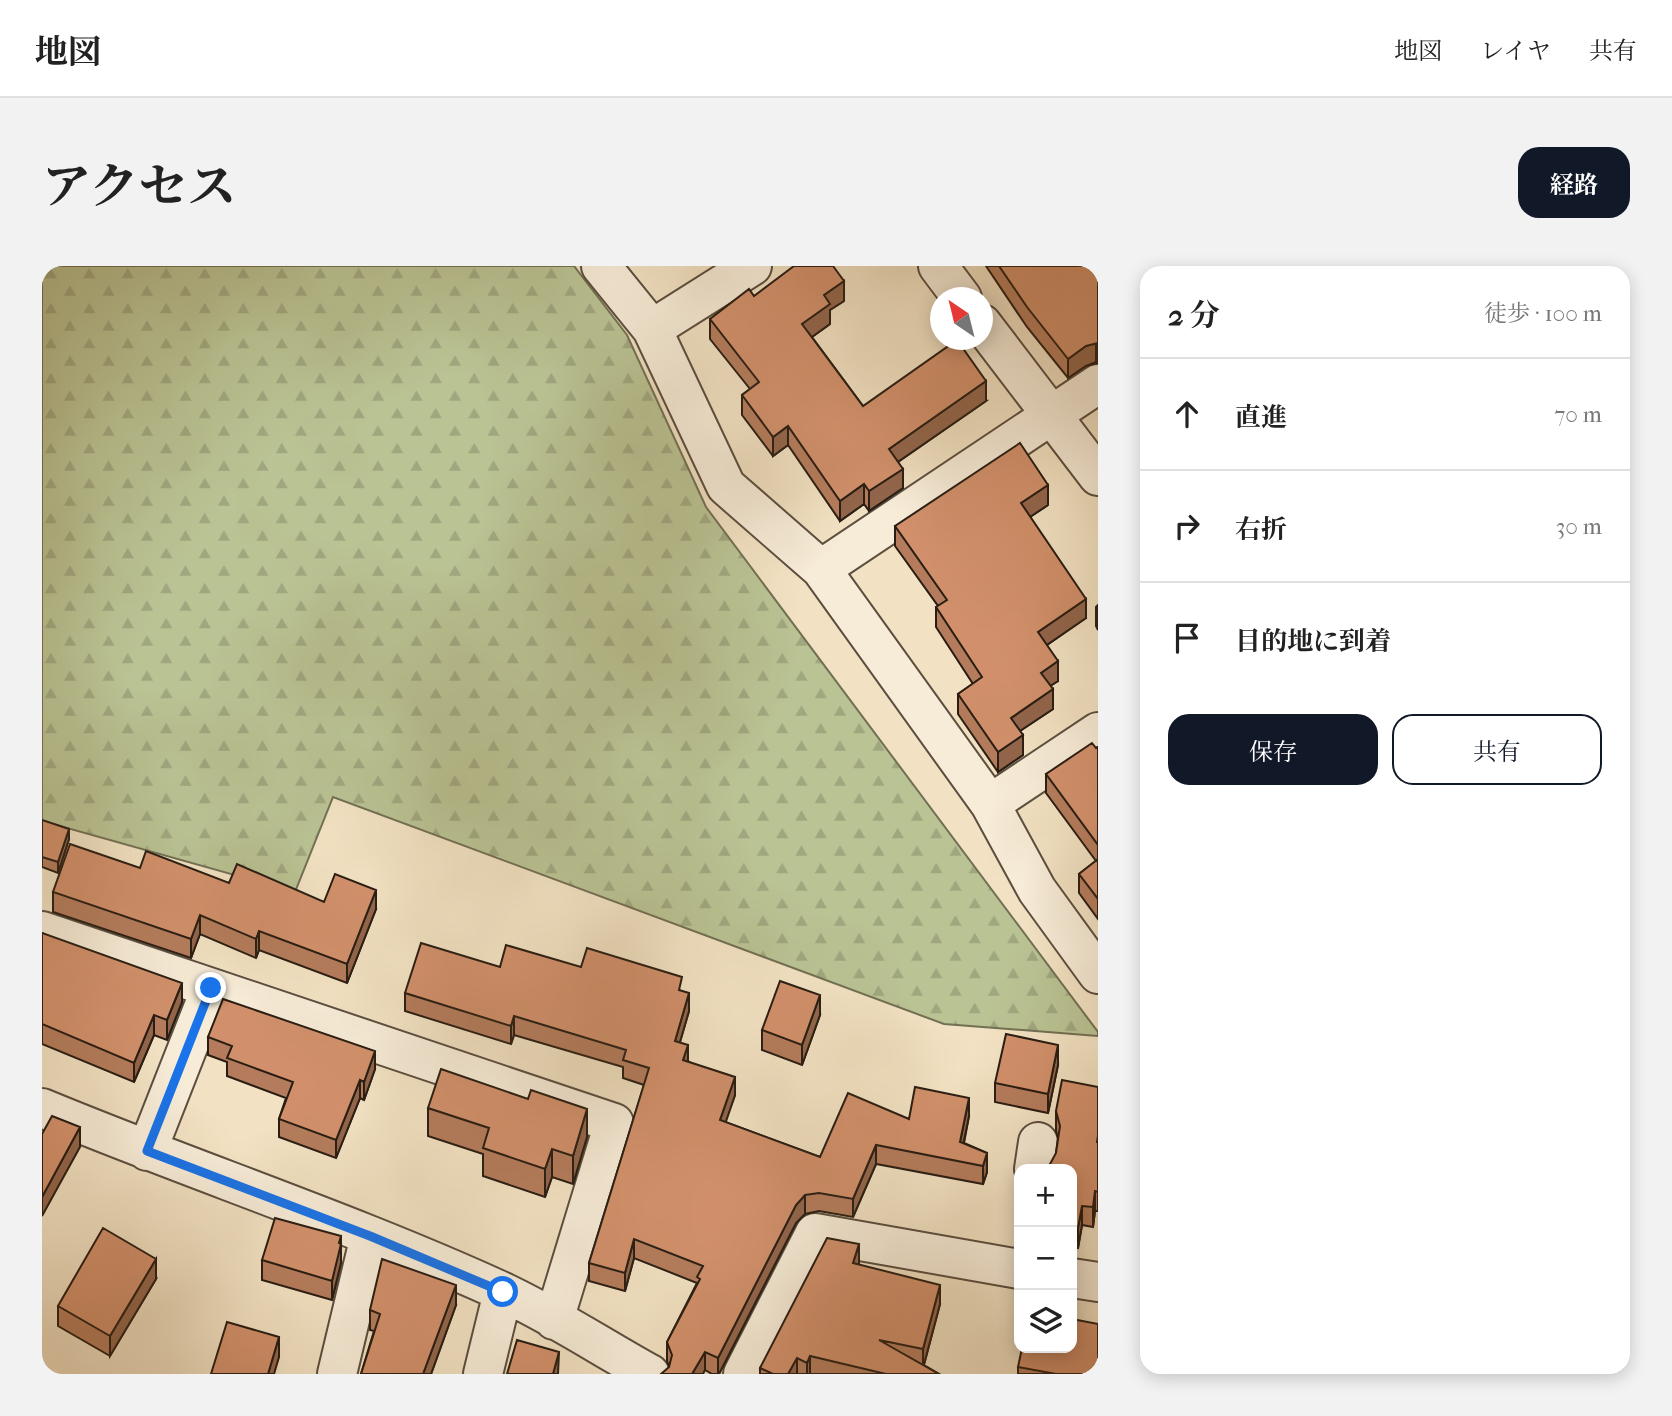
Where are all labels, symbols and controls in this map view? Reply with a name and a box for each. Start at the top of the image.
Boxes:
text: 地図 [35,33,101,72]
text: 地図 [1394,37,1442,65]
text: レイヤ [1480,37,1551,65]
text: 共有 [1589,37,1637,65]
button: 経路 [1518,147,1630,218]
text: アクセス [42,158,237,216]
north arrow [930,287,993,350]
text: 2 分 [1168,298,1220,333]
text: 徒歩 · 100 m [1484,300,1602,327]
icon: ahead [1168,395,1206,433]
text: 70 m [1554,401,1602,428]
text: 直進 [1235,402,1287,433]
icon: right [1168,507,1206,545]
text: 30 m [1556,513,1602,540]
text: 右折 [1235,514,1287,545]
icon: arrive [1168,619,1206,657]
text: 目的地に到着 [1235,626,1391,657]
button: 保存 [1168,714,1378,785]
button: 共有 [1392,714,1602,785]
route end [195,972,226,1003]
map controls [1014,1164,1077,1353]
button: + [1014,1164,1077,1227]
button: − [1014,1227,1077,1290]
route start [487,1276,518,1307]
button: layers [1014,1290,1077,1353]

